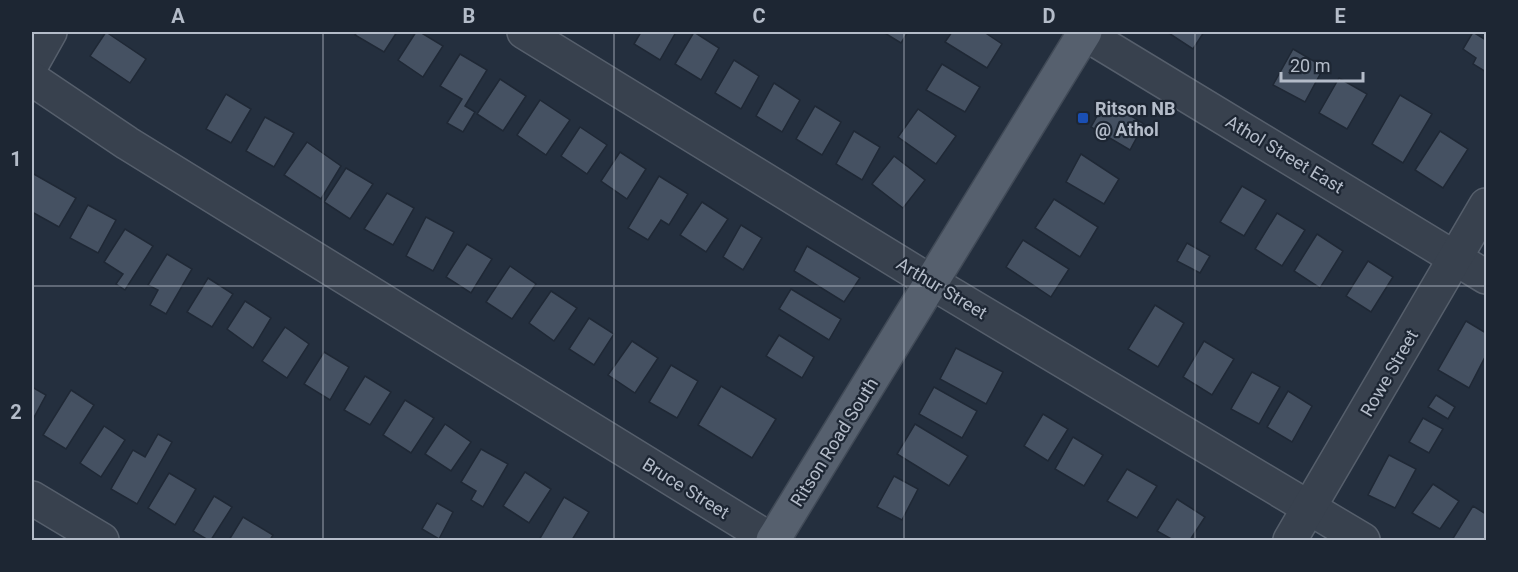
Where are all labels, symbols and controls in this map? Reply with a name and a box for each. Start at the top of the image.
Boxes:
text: A [171,4,185,28]
text: B [463,4,475,28]
text: C [752,4,766,28]
text: D [1043,4,1056,28]
text: E [1334,4,1346,28]
scale bar [1281,45,1364,83]
text: 20 m [1290,55,1330,76]
place label: Ritson NB @ Athol [1095,98,1176,140]
marker: Ritson NB @ Athol [1076,111,1090,125]
street label: Athol Street East [1222,111,1348,197]
text: 1 [10,147,22,171]
street label: Arthur Street [893,253,991,323]
street label: Rowe Street [1356,326,1422,420]
street label: Ritson Road South [786,374,882,510]
text: 2 [10,400,22,424]
street label: Bruce Street [639,453,733,523]

